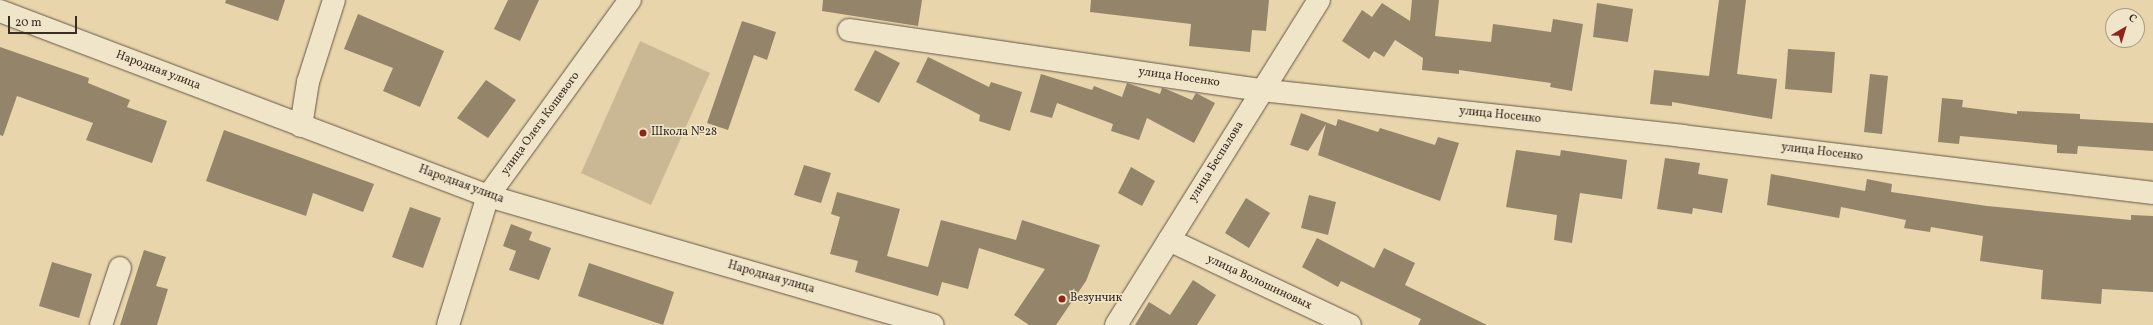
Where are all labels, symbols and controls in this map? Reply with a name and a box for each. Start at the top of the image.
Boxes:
scale bar [10,8,79,34]
north arrow [2105,8,2145,48]
text: С [2125,11,2139,27]
text: 20 m [15,15,42,31]
street label: Народная улица [113,48,203,94]
street label: улица Носенко [1137,65,1221,91]
street label: улица Олега Кошевого [499,70,583,178]
street label: улица Носенко [1458,105,1542,127]
street label: улица Беспалова [1186,119,1248,205]
place label: Школа №28 [651,126,717,140]
marker: Школа №28 [638,128,648,138]
street label: улица Носенко [1780,141,1864,165]
street label: Народная улица [416,163,506,207]
street label: улица Волошиновых [1204,252,1314,314]
street label: Народная улица [726,259,816,297]
place label: Везунчик [1070,292,1122,306]
marker: Везунчик [1057,294,1067,304]

